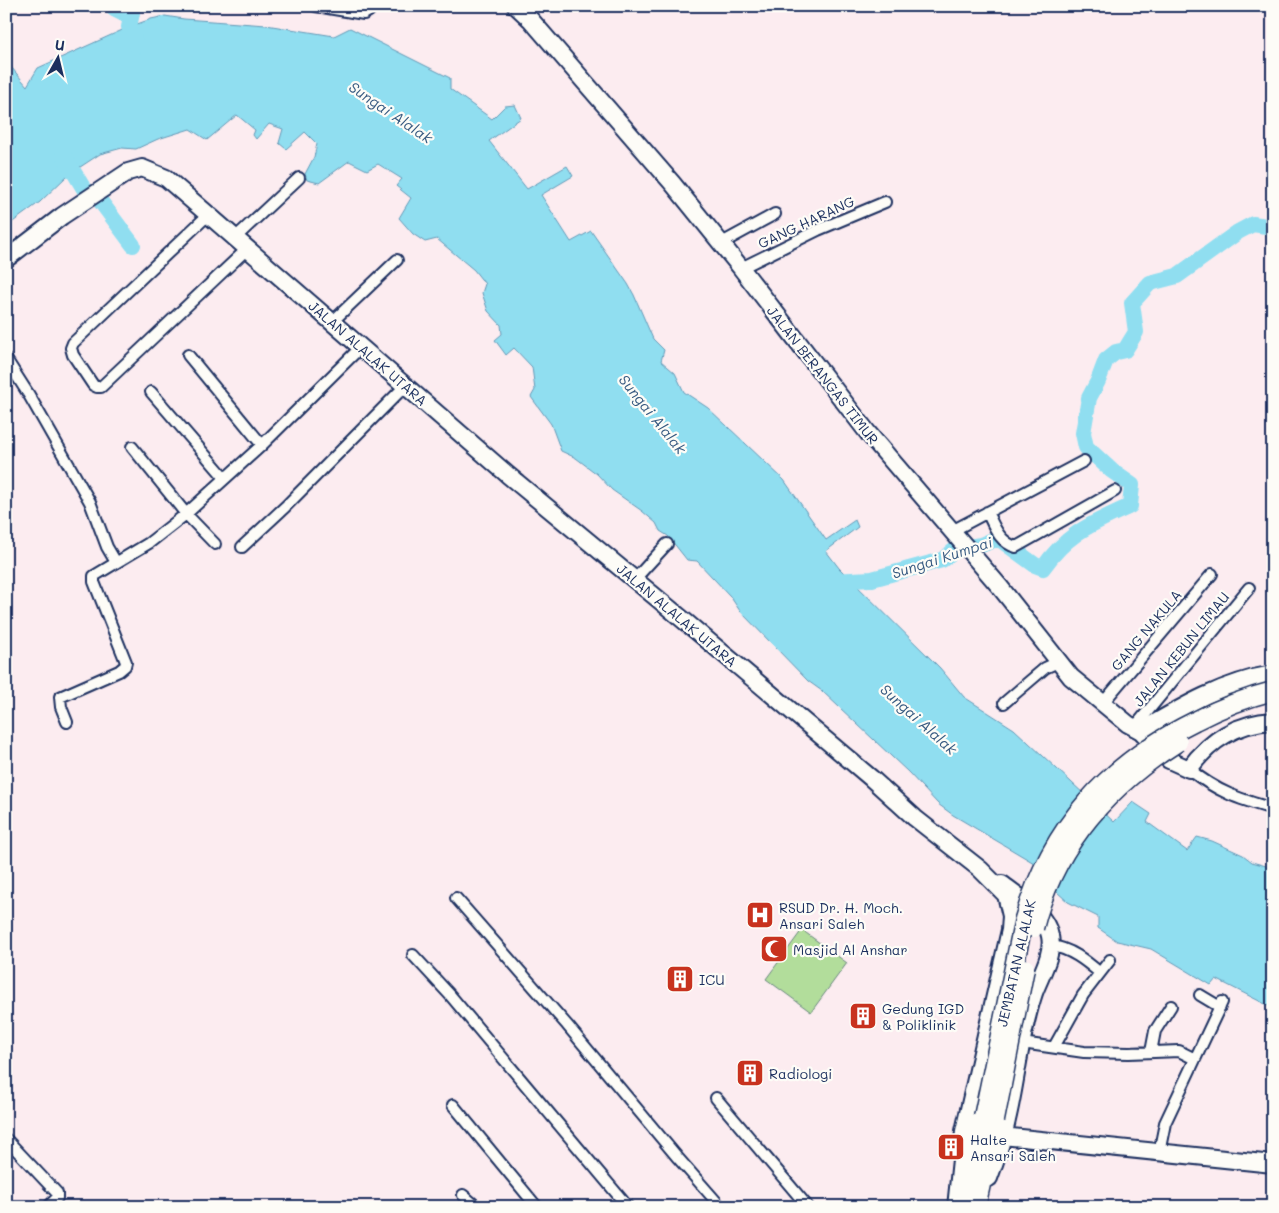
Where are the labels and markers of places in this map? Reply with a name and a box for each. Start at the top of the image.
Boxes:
place label: RSUD Dr. H. Moch. Ansari Saleh [779,898,903,933]
hospital icon: RSUD Dr. H. Moch. Ansari Saleh [745,900,775,930]
mosque icon: Masjid Al Anshar [759,934,789,964]
place label: Masjid Al Anshar [793,940,908,959]
building icon: ICU [665,964,695,994]
place label: ICU [699,970,724,989]
place label: Gedung IGD & Poliklinik [882,999,964,1034]
building icon: Gedung IGD & Poliklinik [848,1001,878,1031]
building icon: Radiologi [735,1058,765,1088]
place label: Radiologi [769,1064,832,1083]
place label: Halte Ansari Saleh [970,1130,1056,1165]
building icon: Halte Ansari Saleh [936,1132,966,1162]

